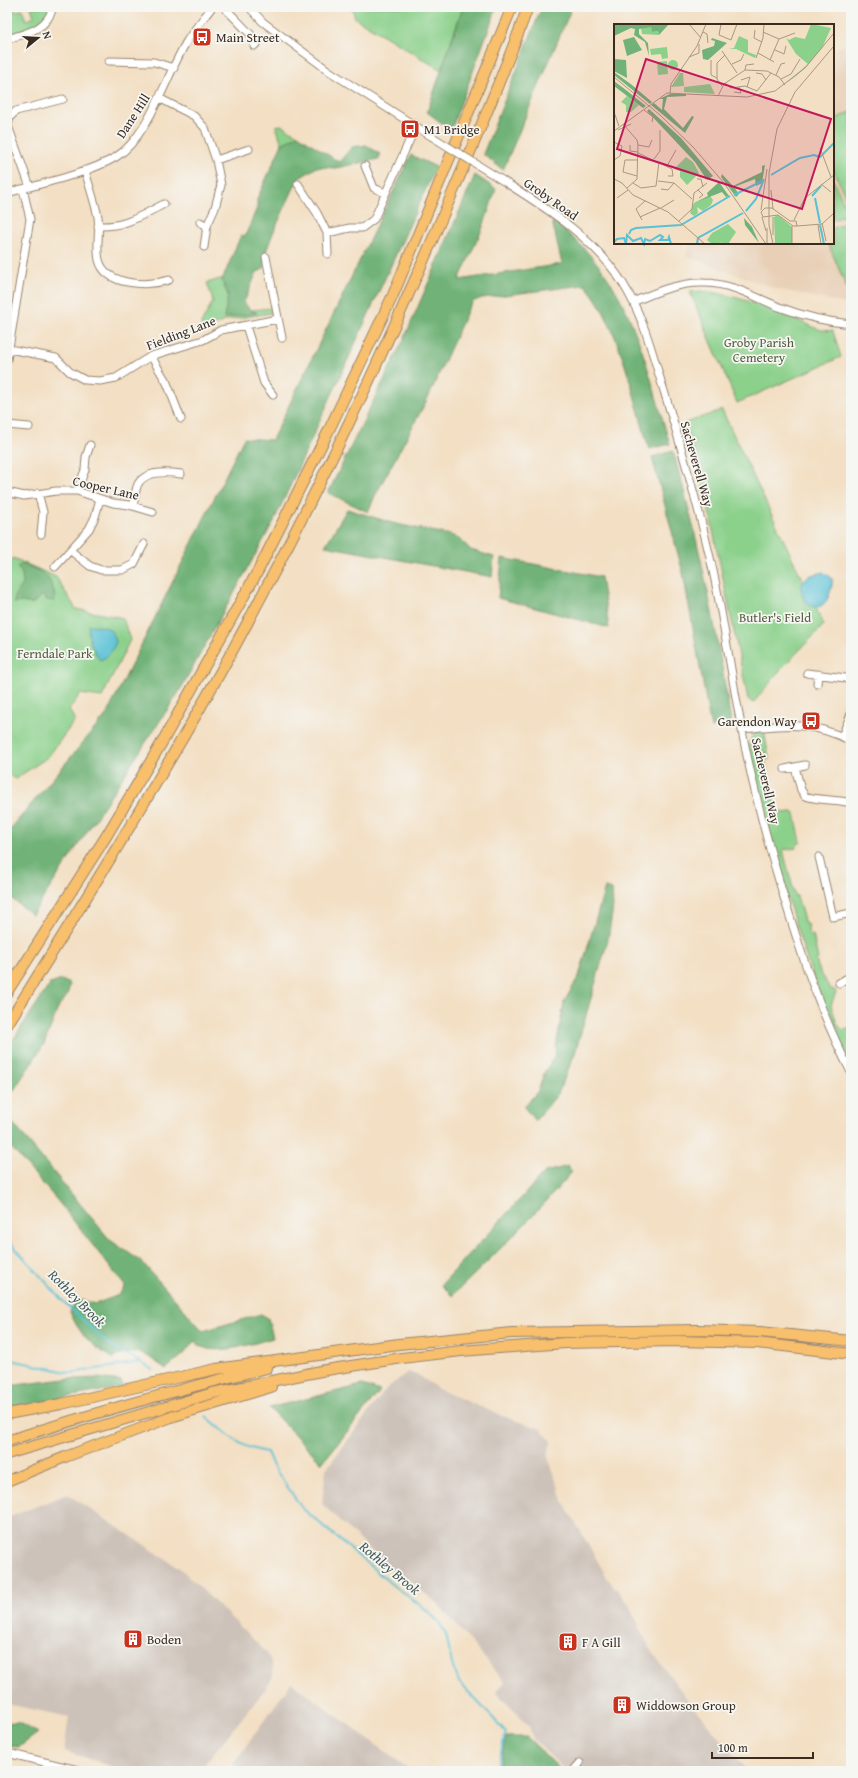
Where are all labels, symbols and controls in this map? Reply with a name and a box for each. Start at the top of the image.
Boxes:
north arrow [18,18,58,58]
inset map [614,24,834,244]
bus stop icon: Main Street [191,26,213,48]
place label: Main Street [216,28,280,47]
text: N [39,29,56,41]
street label: Dane Hill [111,90,155,142]
bus stop icon: M1 Bridge [399,118,421,140]
place label: M1 Bridge [424,120,480,139]
street label: Groby Road [520,173,582,225]
street label: Fielding Lane [144,311,218,355]
park label: Groby Parish Cemetery [724,333,795,367]
street label: Sacheverell Way [676,419,718,510]
street label: Cooper Lane [71,471,141,505]
park label: Butler's Field [739,608,811,627]
park label: Ferndale Park [17,644,93,663]
bus stop icon: Garendon Way [800,710,822,732]
place label: Garendon Way [718,712,798,731]
street label: Sacheverell Way [747,736,785,827]
water label: Rothley Brook [43,1264,111,1332]
water label: Rothley Brook [354,1536,425,1600]
building icon: Boden [122,1628,144,1650]
place label: Boden [147,1630,182,1649]
building icon: F A Gill [557,1631,579,1653]
place label: F A Gill [582,1633,621,1652]
building icon: Widdowson Group [611,1694,633,1716]
place label: Widdowson Group [636,1696,736,1715]
scale bar [712,1734,813,1760]
text: 100 m [718,1739,748,1756]

